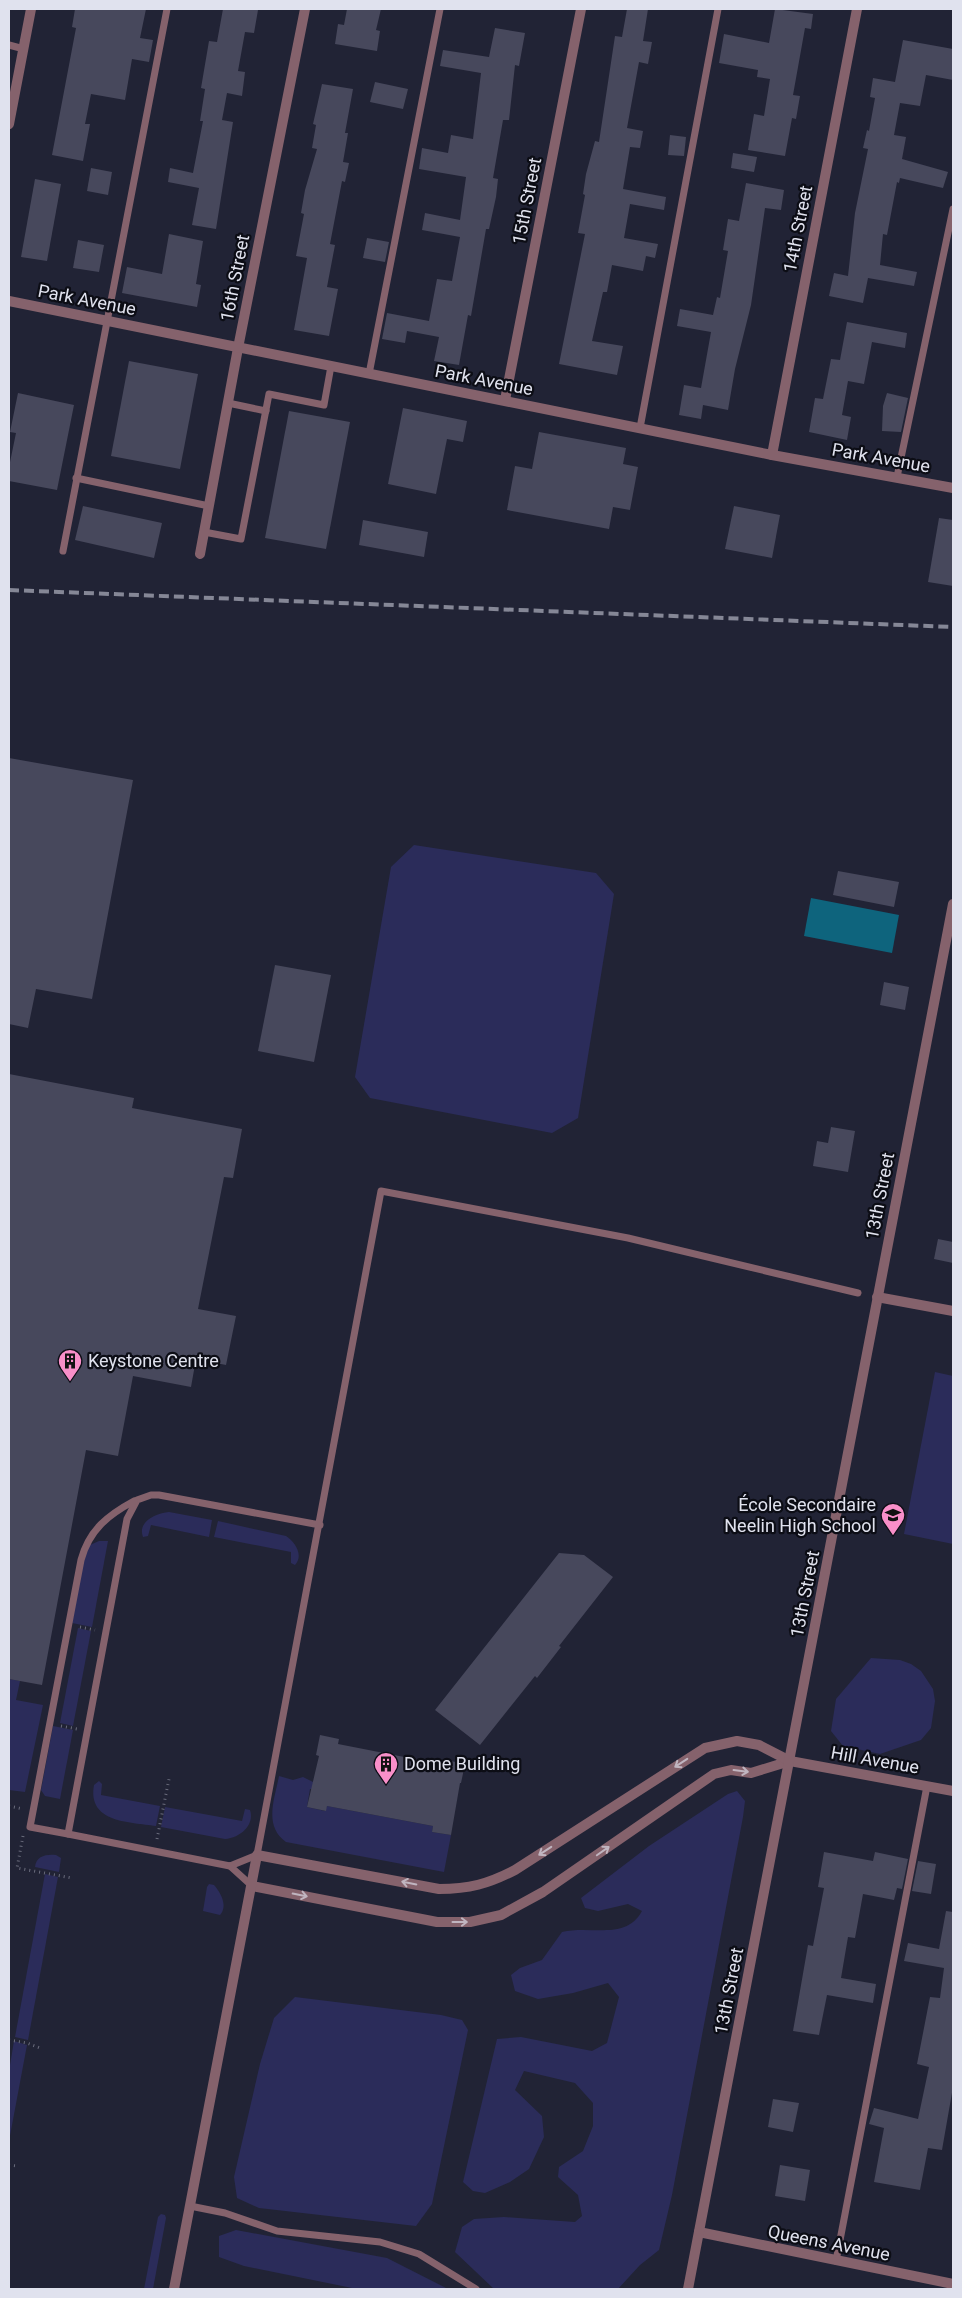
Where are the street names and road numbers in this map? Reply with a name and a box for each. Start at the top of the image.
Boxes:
street label: 15th Street [508,156,545,246]
street label: 14th Street [779,184,816,274]
street label: 16th Street [216,233,253,323]
street label: Park Avenue [36,280,138,319]
street label: Park Avenue [433,360,535,399]
street label: Park Avenue [830,439,932,476]
street label: 13th Street [861,1151,898,1241]
street label: 13th Street [786,1549,823,1639]
street label: Hill Avenue [829,1741,921,1778]
street label: 13th Street [710,1946,747,2036]
street label: Queens Avenue [766,2220,892,2265]

